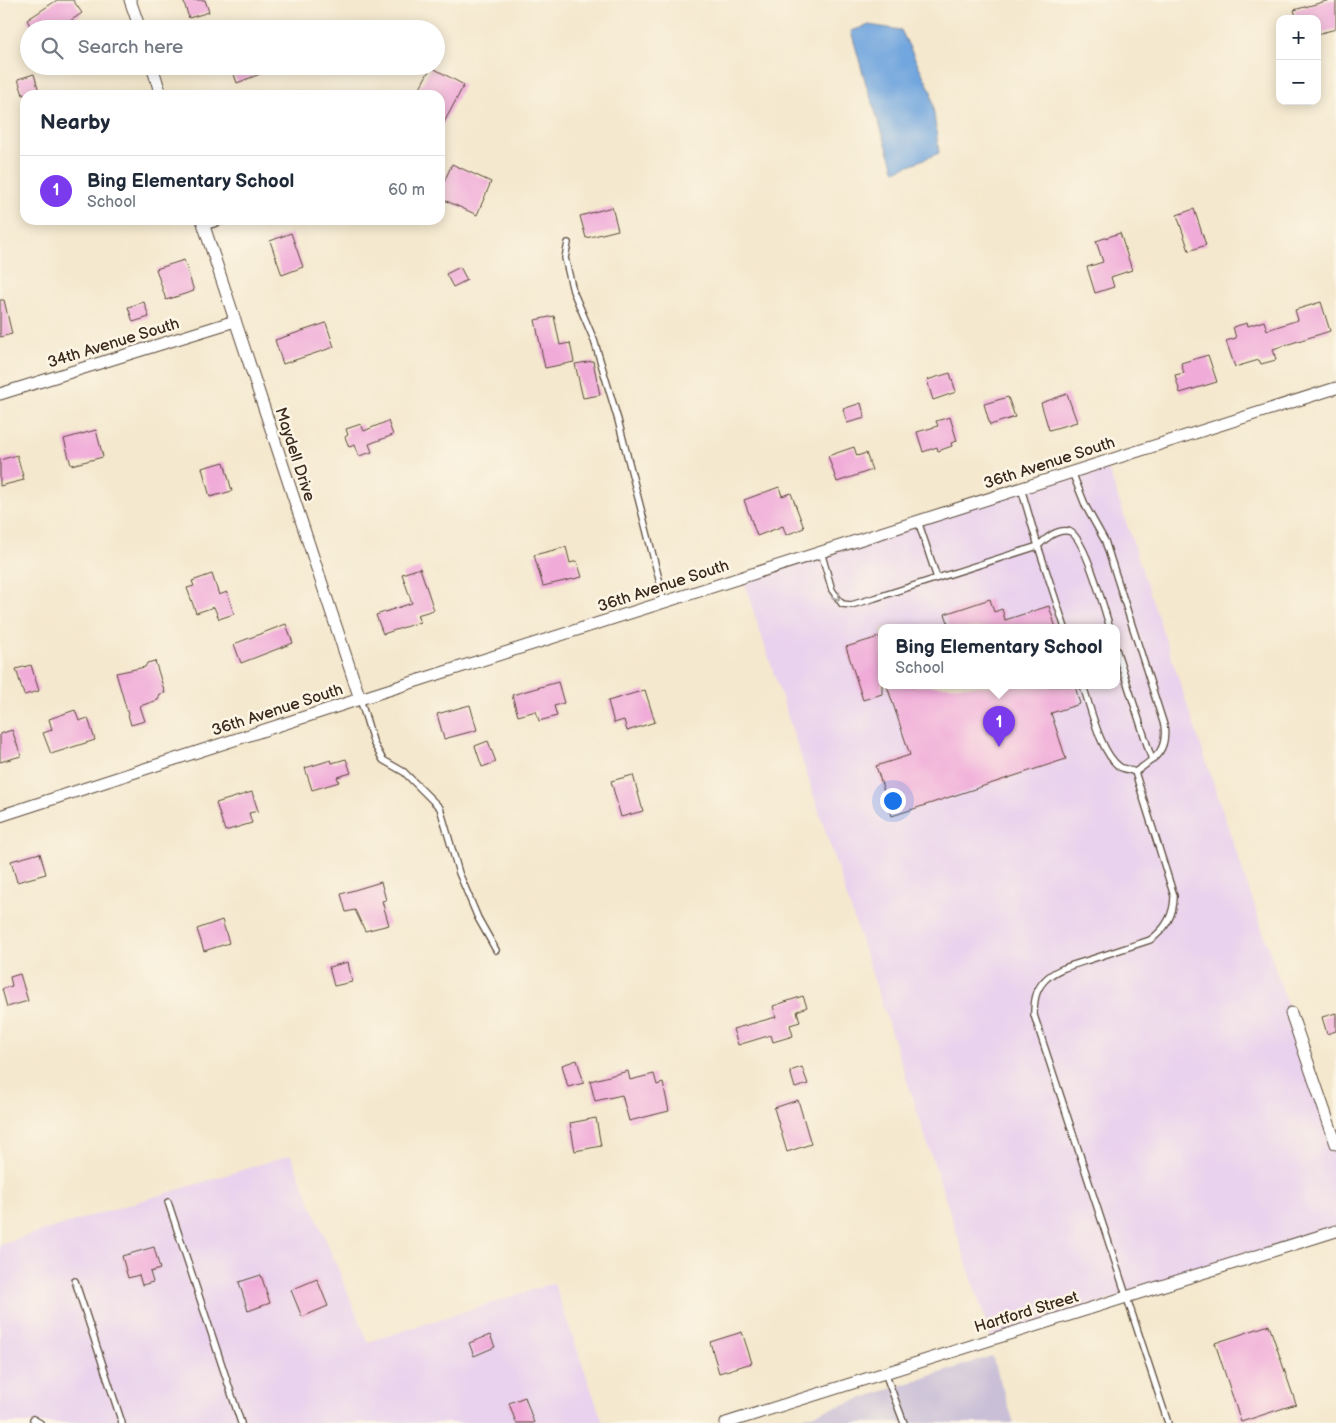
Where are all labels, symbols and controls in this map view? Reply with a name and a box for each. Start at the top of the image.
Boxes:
map controls [1276,15,1321,105]
button: + [1276,15,1321,60]
search box [20,20,445,75]
icon: search [38,34,66,62]
text: Search here [78,36,183,59]
button: − [1276,60,1321,105]
text: Nearby [40,110,110,135]
text: Bing Elementary School [87,170,294,193]
text: 1 [53,181,59,200]
text: 60 m [388,181,425,200]
text: School [87,193,136,212]
street label: 34th Avenue South [45,314,182,372]
street label: Maydell Drive [270,405,319,504]
street label: 36th Avenue South [982,433,1118,494]
street label: 36th Avenue South [596,556,732,617]
one-way arrow [831,591,840,601]
popup [878,624,1120,689]
text: Bing Elementary School [895,636,1103,659]
text: School [895,659,944,678]
street label: 36th Avenue South [210,680,346,741]
pin: 1 [983,706,1015,747]
your location [880,788,906,814]
street label: Hartford Street [972,1288,1081,1337]

